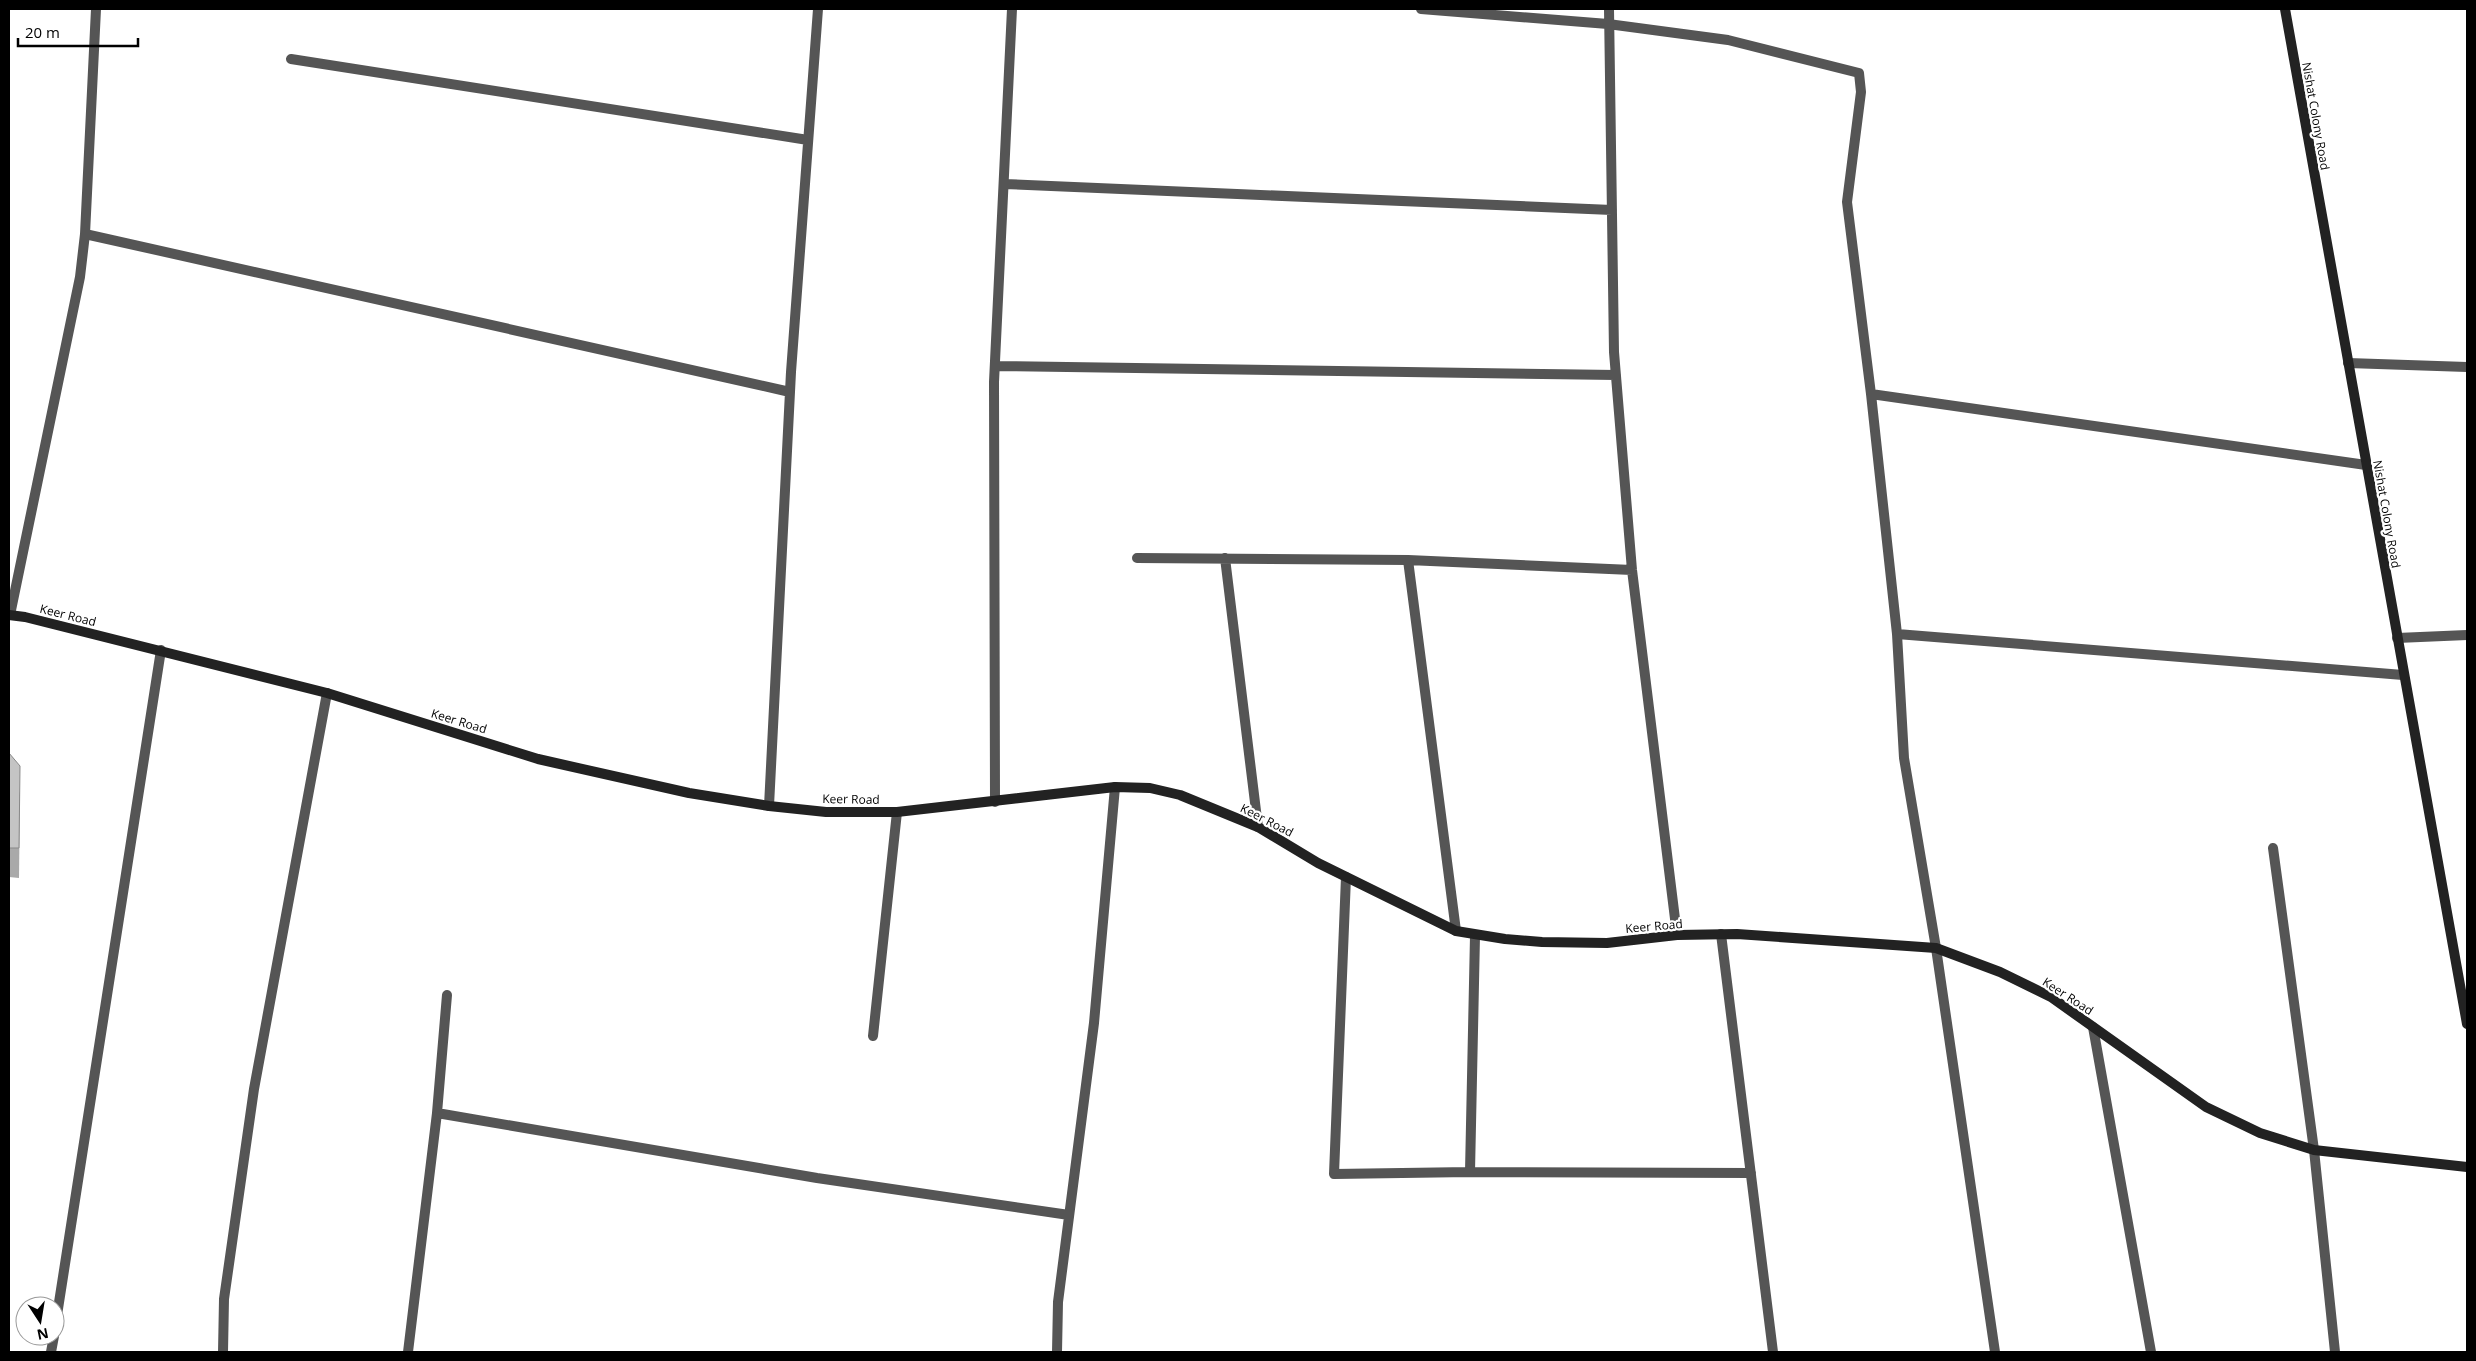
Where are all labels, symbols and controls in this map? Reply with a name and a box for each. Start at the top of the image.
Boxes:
scale bar [18,15,138,47]
text: 20 m [25,22,60,42]
street label: Nishat Colony Road [2298,61,2334,171]
street label: Nishat Colony Road [2369,459,2405,569]
street label: Keer Road [38,600,98,630]
street label: Keer Road [429,704,489,738]
street label: Keer Road [822,790,880,808]
street label: Keer Road [1238,799,1296,841]
street label: Keer Road [1625,915,1683,937]
street label: Keer Road [2039,973,2097,1019]
north arrow [15,1296,65,1346]
text: N [35,1324,50,1345]

